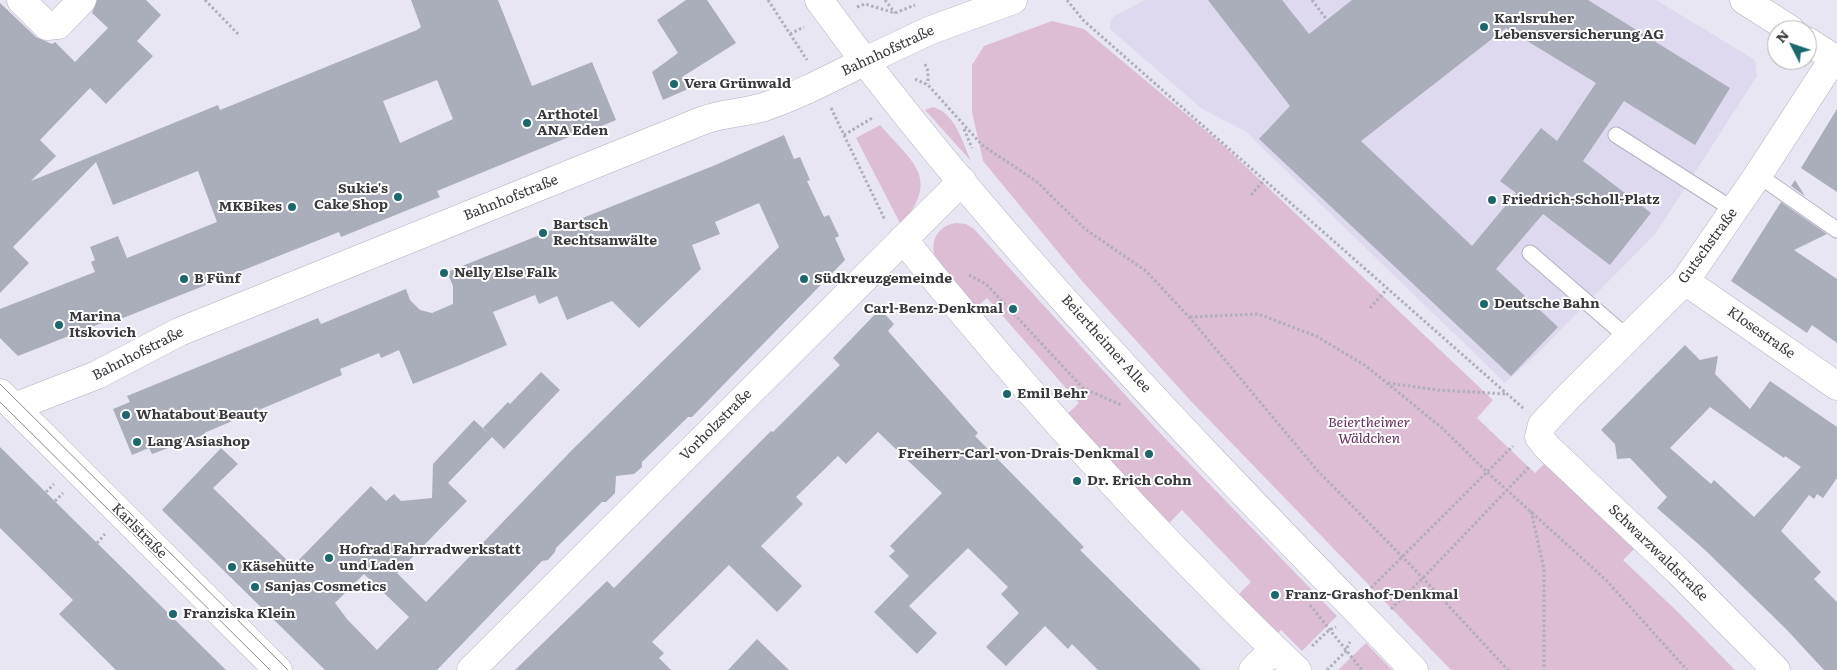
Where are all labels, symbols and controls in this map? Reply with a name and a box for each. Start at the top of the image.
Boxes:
place label: Karlsruher Lebensversicherung AG [1494,11,1664,44]
north arrow [1767,20,1817,70]
marker: Karlsruher Lebensversicherung AG [1478,21,1490,33]
street label: Bahnhofstraße [839,22,937,80]
text: N [1770,25,1793,47]
place label: Vera Grünwald [684,76,791,92]
marker: Vera Grünwald [668,78,680,90]
place label: Arthotel ANA Eden [537,107,608,140]
marker: Arthotel ANA Eden [521,117,533,129]
street label: Bahnhofstraße [461,171,561,225]
place label: Sukie's Cake Shop [314,181,388,213]
marker: Sukie's Cake Shop [392,191,404,203]
place label: Friedrich-Scholl-Platz [1502,192,1660,208]
marker: Friedrich-Scholl-Platz [1486,194,1498,206]
place label: MKBikes [218,199,282,215]
marker: MKBikes [286,201,298,213]
street label: Gutschstraße [1675,205,1741,287]
place label: Bartsch Rechtsanwälte [553,217,657,250]
marker: Bartsch Rechtsanwälte [537,227,549,239]
place label: Nelly Else Falk [454,265,557,281]
marker: Nelly Else Falk [438,267,450,279]
place label: B Fünf [194,271,240,287]
place label: Südkreuzgemeinde [814,271,952,287]
marker: B Fünf [178,273,190,285]
marker: Südkreuzgemeinde [798,273,810,285]
street label: Beiertheimer Allee [1058,292,1154,396]
place label: Deutsche Bahn [1494,296,1600,312]
marker: Deutsche Bahn [1478,298,1490,310]
place label: Carl-Benz-Denkmal [864,301,1003,317]
marker: Carl-Benz-Denkmal [1007,303,1019,315]
street label: Klosestraße [1724,303,1798,363]
place label: Marina Itskovich [69,309,136,342]
marker: Marina Itskovich [53,319,65,331]
street label: Bahnhofstraße [89,324,187,384]
street label: Vorholzstraße [677,386,755,464]
place label: Emil Behr [1017,386,1088,402]
marker: Emil Behr [1001,388,1013,400]
place label: Whatabout Beauty [136,407,268,423]
marker: Whatabout Beauty [120,409,132,421]
park label: Beiertheimer Wäldchen [1328,415,1410,448]
place label: Lang Asiashop [147,434,250,450]
marker: Lang Asiashop [131,436,143,448]
place label: Freiherr-Carl-von-Drais-Denkmal [898,446,1139,462]
marker: Freiherr-Carl-von-Drais-Denkmal [1143,448,1155,460]
place label: Dr. Erich Cohn [1087,473,1192,489]
marker: Dr. Erich Cohn [1071,475,1083,487]
street label: Karlstraße [108,500,170,562]
street label: Schwarzwaldstraße [1605,501,1711,605]
place label: Hofrad Fahrradwerkstatt und Laden [339,542,521,574]
marker: Hofrad Fahrradwerkstatt und Laden [323,552,335,564]
place label: Käsehütte [242,559,314,575]
marker: Käsehütte [226,561,238,573]
place label: Sanjas Cosmetics [265,579,386,595]
marker: Sanjas Cosmetics [249,581,261,593]
place label: Franz-Grashof-Denkmal [1285,587,1458,603]
marker: Franz-Grashof-Denkmal [1269,589,1281,601]
place label: Franziska Klein [183,606,296,622]
marker: Franziska Klein [167,608,179,620]

